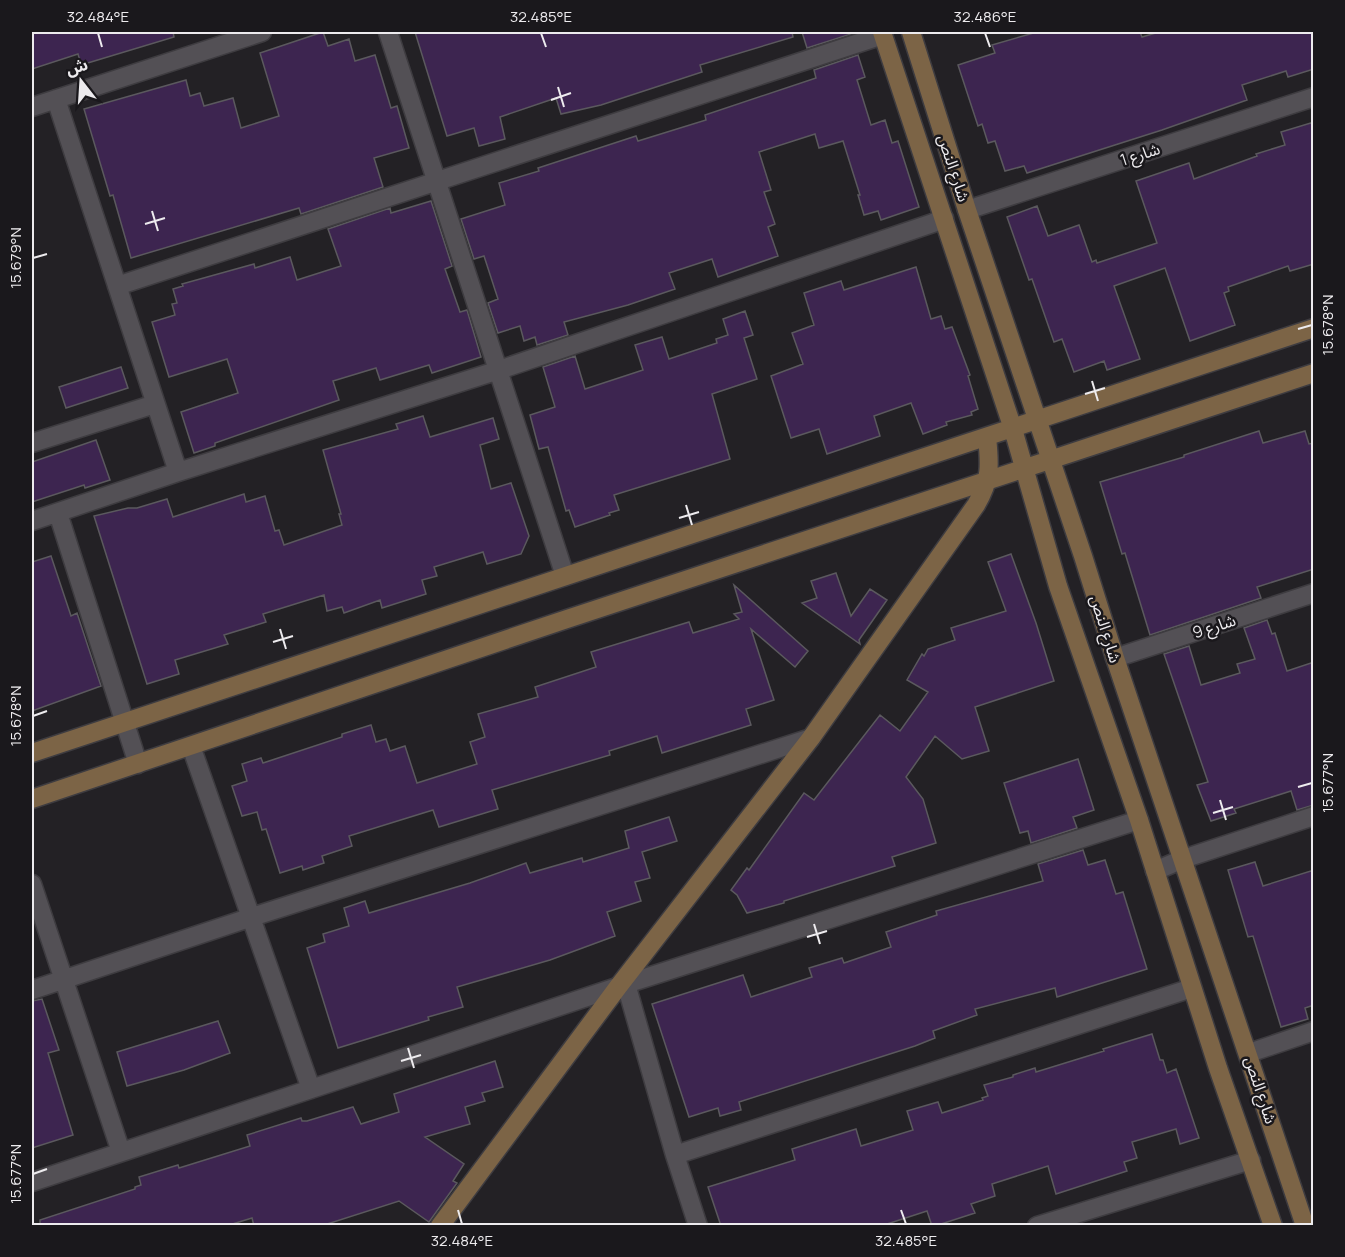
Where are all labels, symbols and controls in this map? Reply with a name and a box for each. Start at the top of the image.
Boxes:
text: 32.484°E [67,6,129,27]
text: 32.485°E [510,6,572,27]
text: 32.486°E [954,6,1016,27]
north arrow [51,51,111,111]
text: ش [63,53,90,80]
street label: شارع النص [931,132,975,205]
street label: شارع 1 [1117,137,1163,173]
text: 15.679°N [5,227,26,289]
text: 15.678°N [1317,295,1338,355]
street label: شارع النص [1083,593,1127,666]
street label: شارع 9 [1190,609,1239,645]
text: 15.678°N [5,686,26,746]
text: 15.677°N [1317,753,1338,813]
street label: شارع النص [1238,1054,1282,1127]
text: 15.677°N [5,1144,26,1204]
text: 32.484°E [431,1230,493,1251]
text: 32.485°E [875,1230,937,1251]

